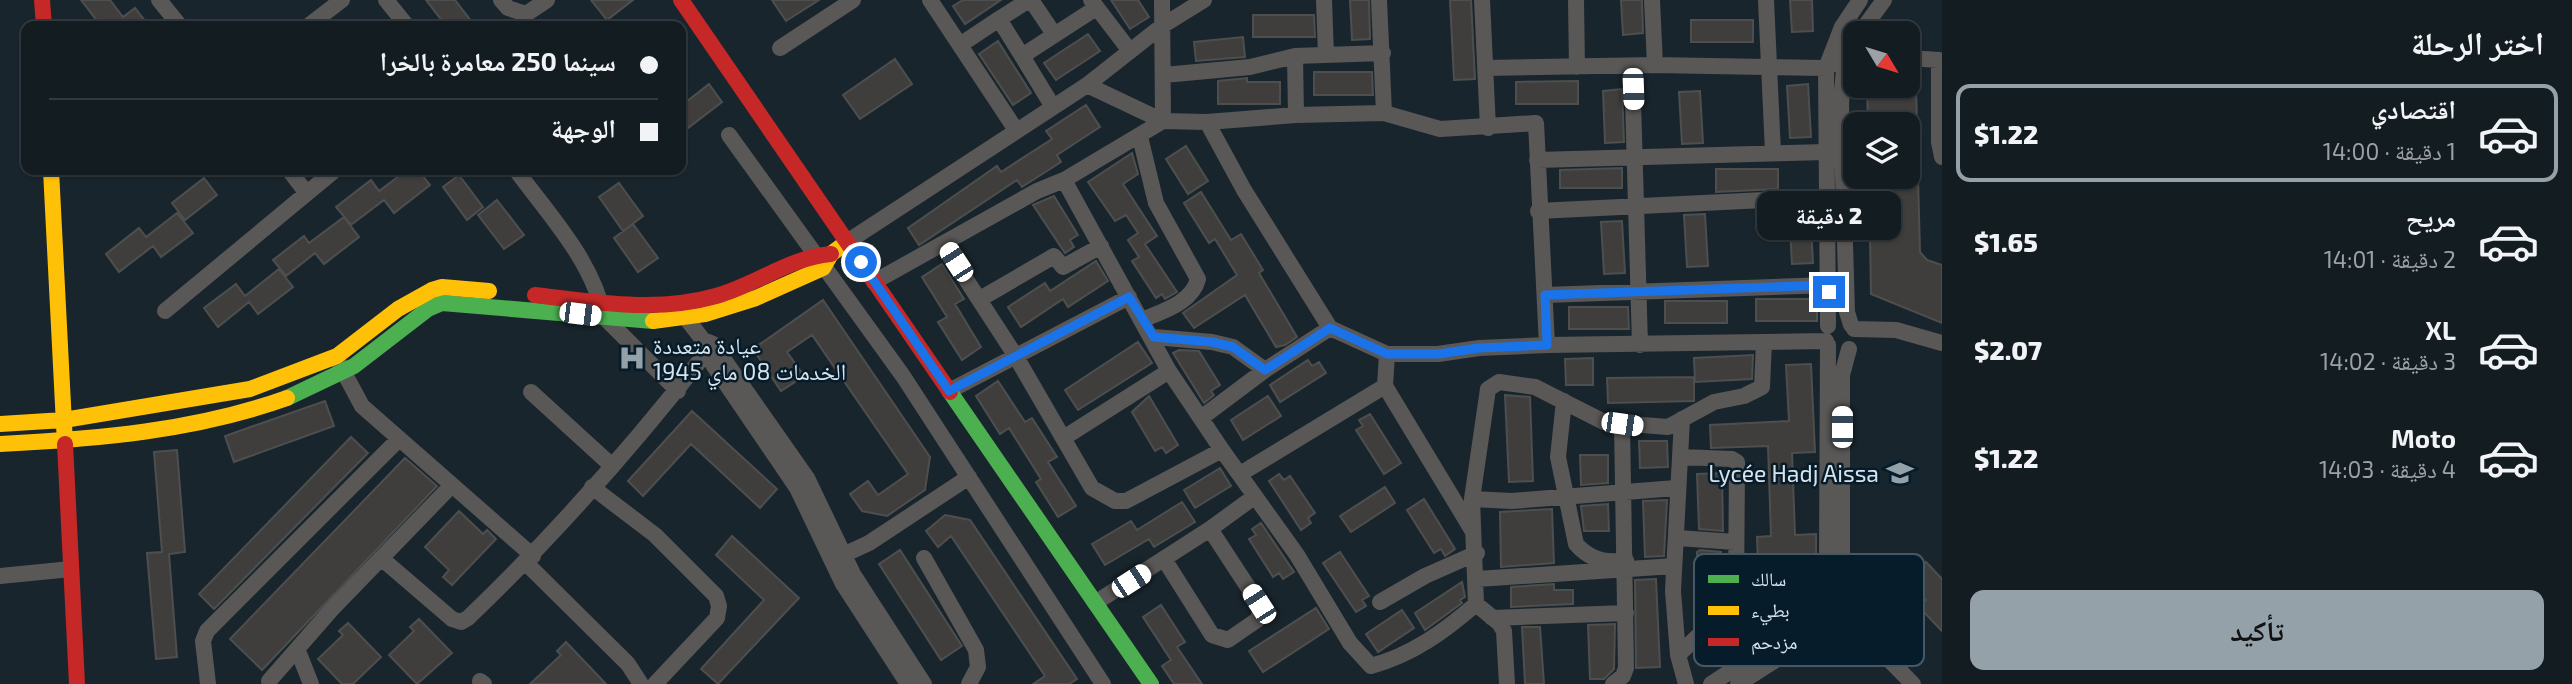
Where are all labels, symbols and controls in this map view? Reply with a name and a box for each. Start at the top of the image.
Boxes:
north arrow [1843,21,1920,98]
map controls [1843,21,1920,189]
text: اختر الرحلة [2411,23,2544,61]
text: سينما 250 معامرة بالخرا [380,45,616,76]
car [1622,68,1645,110]
text: اقتصادي [2371,93,2456,124]
icon: car [2477,102,2540,165]
text: الوجهة [551,112,616,143]
button: layers [1843,112,1920,189]
text: $1.22 [1974,118,2038,149]
text: 1 دقيقة · 14:00 [2323,137,2456,165]
callout: 2 دقيقة [1757,190,1901,240]
text: 2 دقيقة [1796,201,1862,229]
text: مريح [2406,201,2456,232]
icon: car [2477,210,2540,273]
text: $1.65 [1974,226,2038,257]
car [936,239,977,285]
text: 2 دقيقة · 14:01 [2324,245,2456,273]
route start [845,246,877,278]
route end [1813,276,1845,308]
car [558,301,603,327]
text: XL [2425,314,2456,345]
icon: car [2477,318,2540,381]
place label: عيادة متعددة الخدمات 08 ماي 1945 [653,331,846,391]
text: $2.07 [1974,334,2042,365]
hospital icon: عيادة متعددة الخدمات 08 ماي 1945 [617,343,647,373]
text: 3 دقيقة · 14:02 [2320,347,2456,375]
car [1832,406,1853,448]
car [1600,411,1645,437]
text: Moto [2391,422,2456,453]
icon: car [2477,426,2540,489]
text: $1.22 [1974,442,2038,473]
text: 4 دقيقة · 14:03 [2319,455,2456,483]
school or university icon: Lycée Hadj Aissa [1885,458,1915,488]
place label: Lycée Hadj Aissa [1708,459,1879,487]
legend [1694,554,1924,666]
car [1108,561,1155,601]
text: سالك [1751,567,1786,590]
car [1239,581,1280,627]
button: تأكيد [1970,590,2544,670]
text: بطيء [1751,598,1790,626]
text: مزدحم [1751,630,1797,655]

